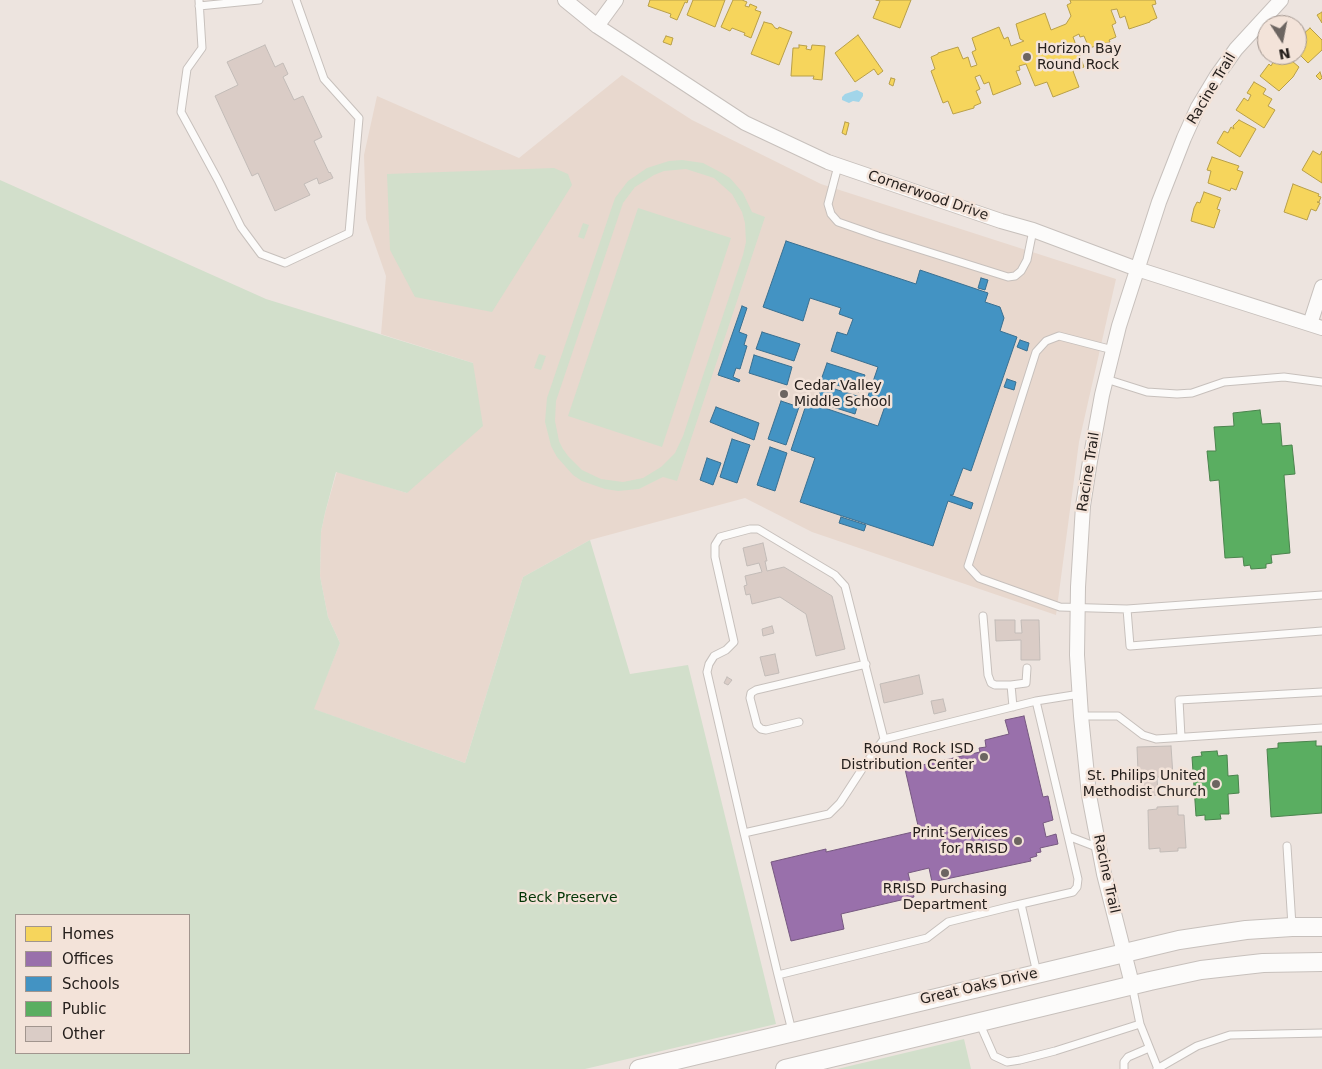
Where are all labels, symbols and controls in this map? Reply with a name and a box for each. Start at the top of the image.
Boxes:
north arrow [1257,15,1307,65]
place label: Horizon Bay Round Rock [1037,41,1121,74]
text: N [1277,45,1292,63]
street label: Racine Trail [1184,50,1240,128]
marker: Horizon Bay Round Rock [1021,51,1033,63]
street label: Cornerwood Drive [866,167,990,225]
place label: Cedar Valley Middle School [794,378,891,411]
marker: Cedar Valley Middle School [778,388,790,400]
street label: Racine Trail [1074,431,1104,513]
place label: Round Rock ISD Distribution Center [841,741,974,774]
marker: Round Rock ISD Distribution Center [978,751,990,763]
place label: St. Philips United Methodist Church [1083,768,1206,800]
marker: St. Philips United Methodist Church [1210,778,1222,790]
place label: Print Services for RRISD [912,825,1008,858]
street label: Racine Trail [1089,833,1123,915]
marker: Print Services for RRISD [1012,835,1024,847]
marker: RRISD Purchasing Department [939,867,951,879]
place label: RRISD Purchasing Department [883,881,1007,914]
park label: Beck Preserve [518,890,618,906]
legend [15,914,190,1054]
text: Homes [62,925,114,943]
text: Offices [62,950,114,968]
street label: Great Oaks Drive [919,965,1039,1009]
text: Schools [62,975,120,993]
text: Public [62,1000,106,1018]
text: Other [62,1025,105,1043]

